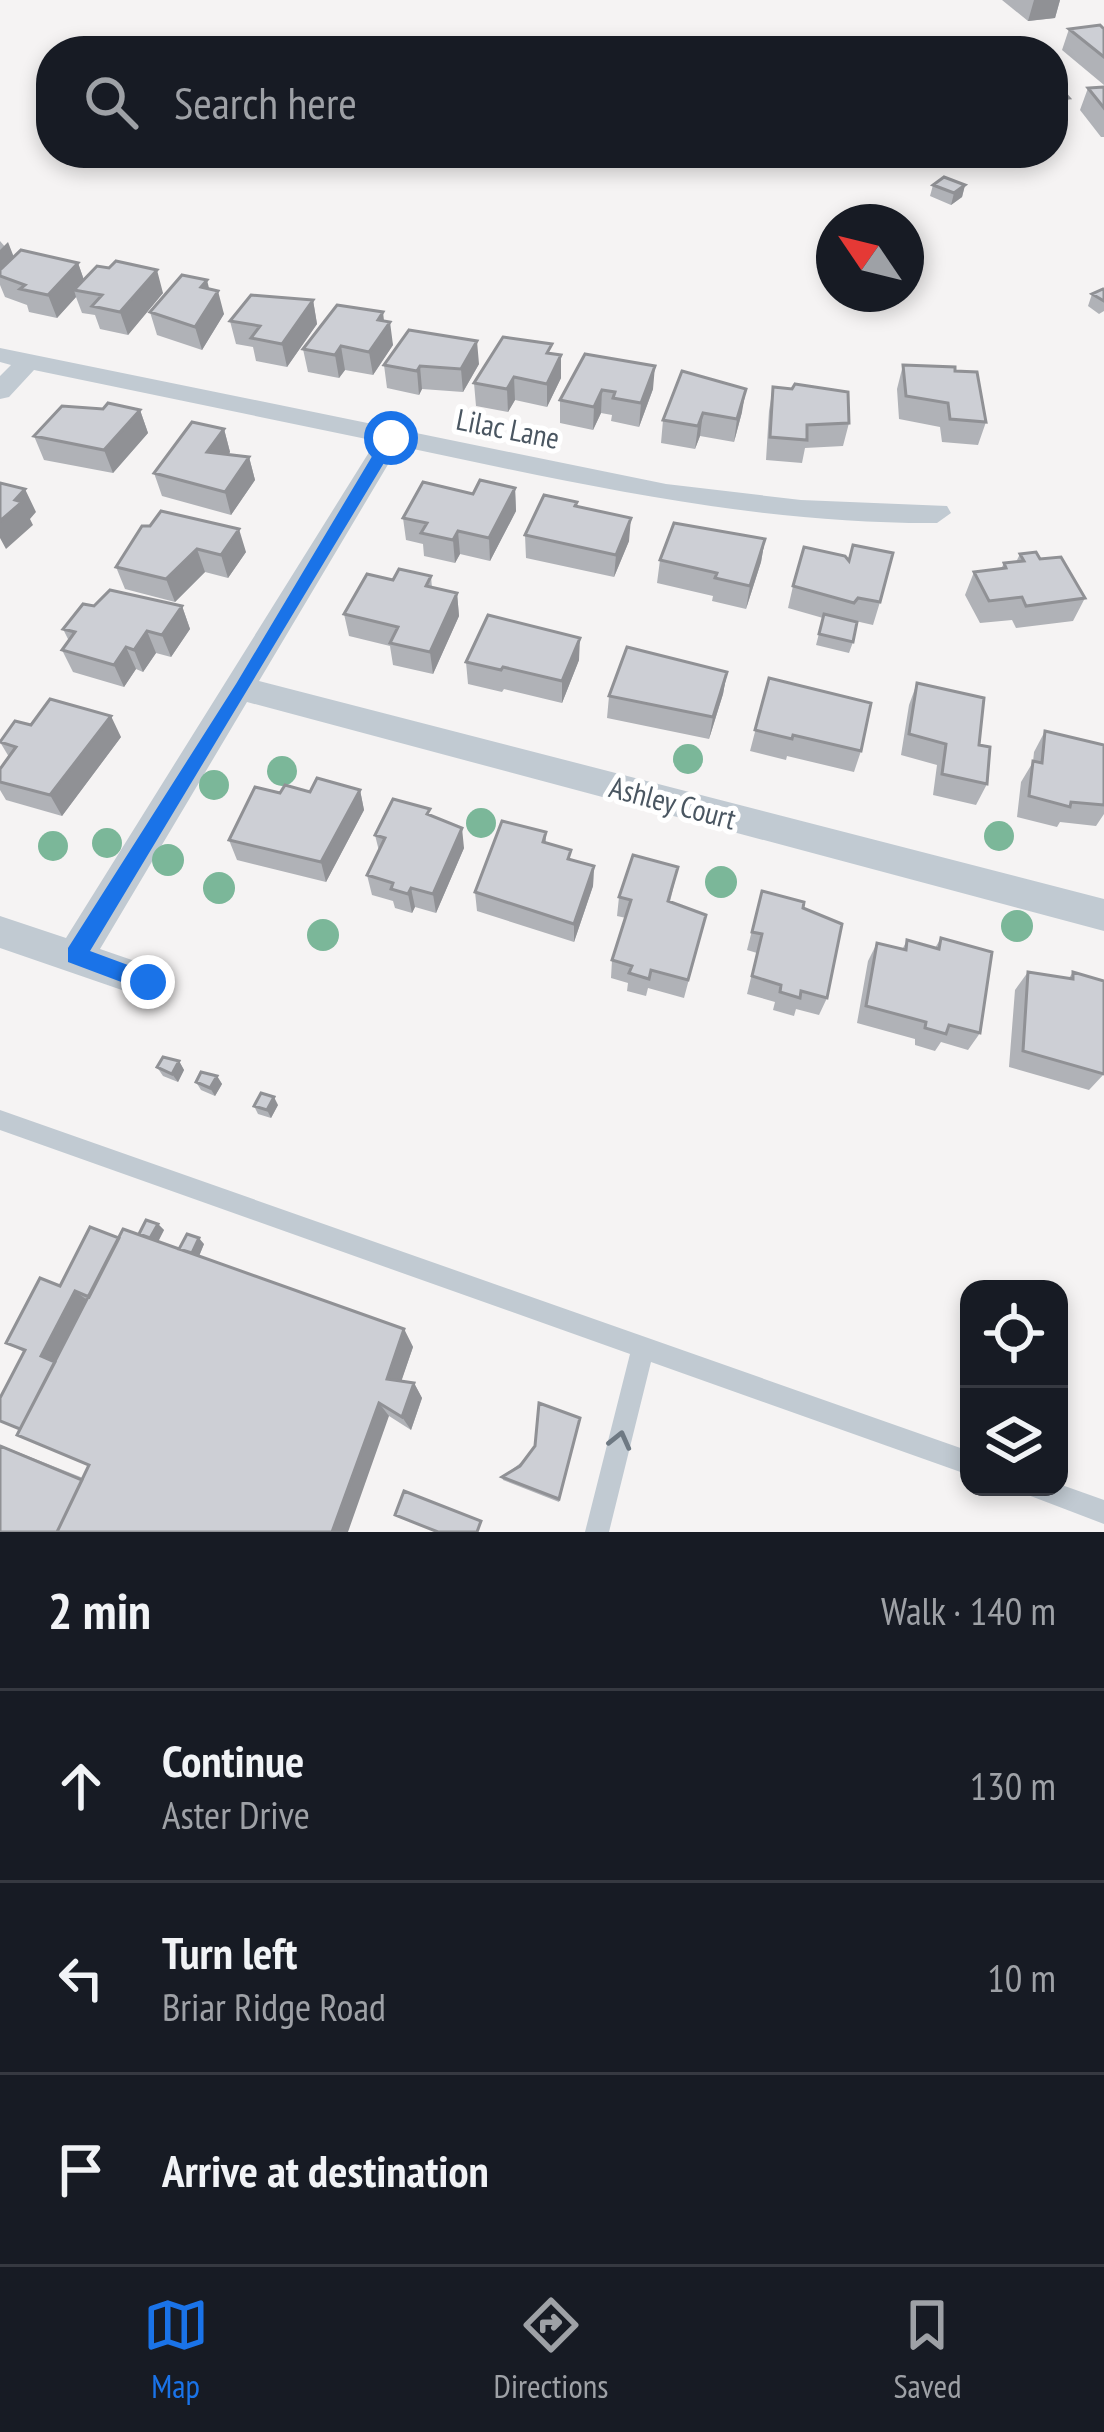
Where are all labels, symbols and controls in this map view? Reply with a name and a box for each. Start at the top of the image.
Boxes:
search box [36,36,1068,168]
icon: search [78,69,144,135]
text: Search here [174,73,357,131]
north arrow [816,204,924,312]
street label: Lilac Lane [453,399,563,457]
route start [364,411,418,465]
street label: Ashley Court [606,766,741,838]
route end [121,955,175,1009]
map controls [960,1280,1068,1496]
button: locate [960,1280,1068,1388]
button: layers [960,1388,1068,1496]
one-way arrow [606,1430,631,1451]
text: 2 min [48,1577,151,1643]
text: Walk · 140 m [881,1585,1056,1636]
text: Continue [162,1731,304,1789]
icon: ahead [48,1753,114,1819]
text: 130 m [970,1760,1056,1811]
text: Aster Drive [162,1789,310,1840]
text: Turn left [162,1923,297,1981]
icon: left [48,1945,114,2011]
text: 10 m [987,1952,1056,2003]
text: Briar Ridge Road [162,1981,386,2032]
icon: arrive [48,2137,114,2203]
text: Arrive at destination [162,2141,489,2199]
tab: Map [143,2292,209,2407]
tab: Directions [494,2292,608,2407]
tab: Saved [893,2292,961,2407]

